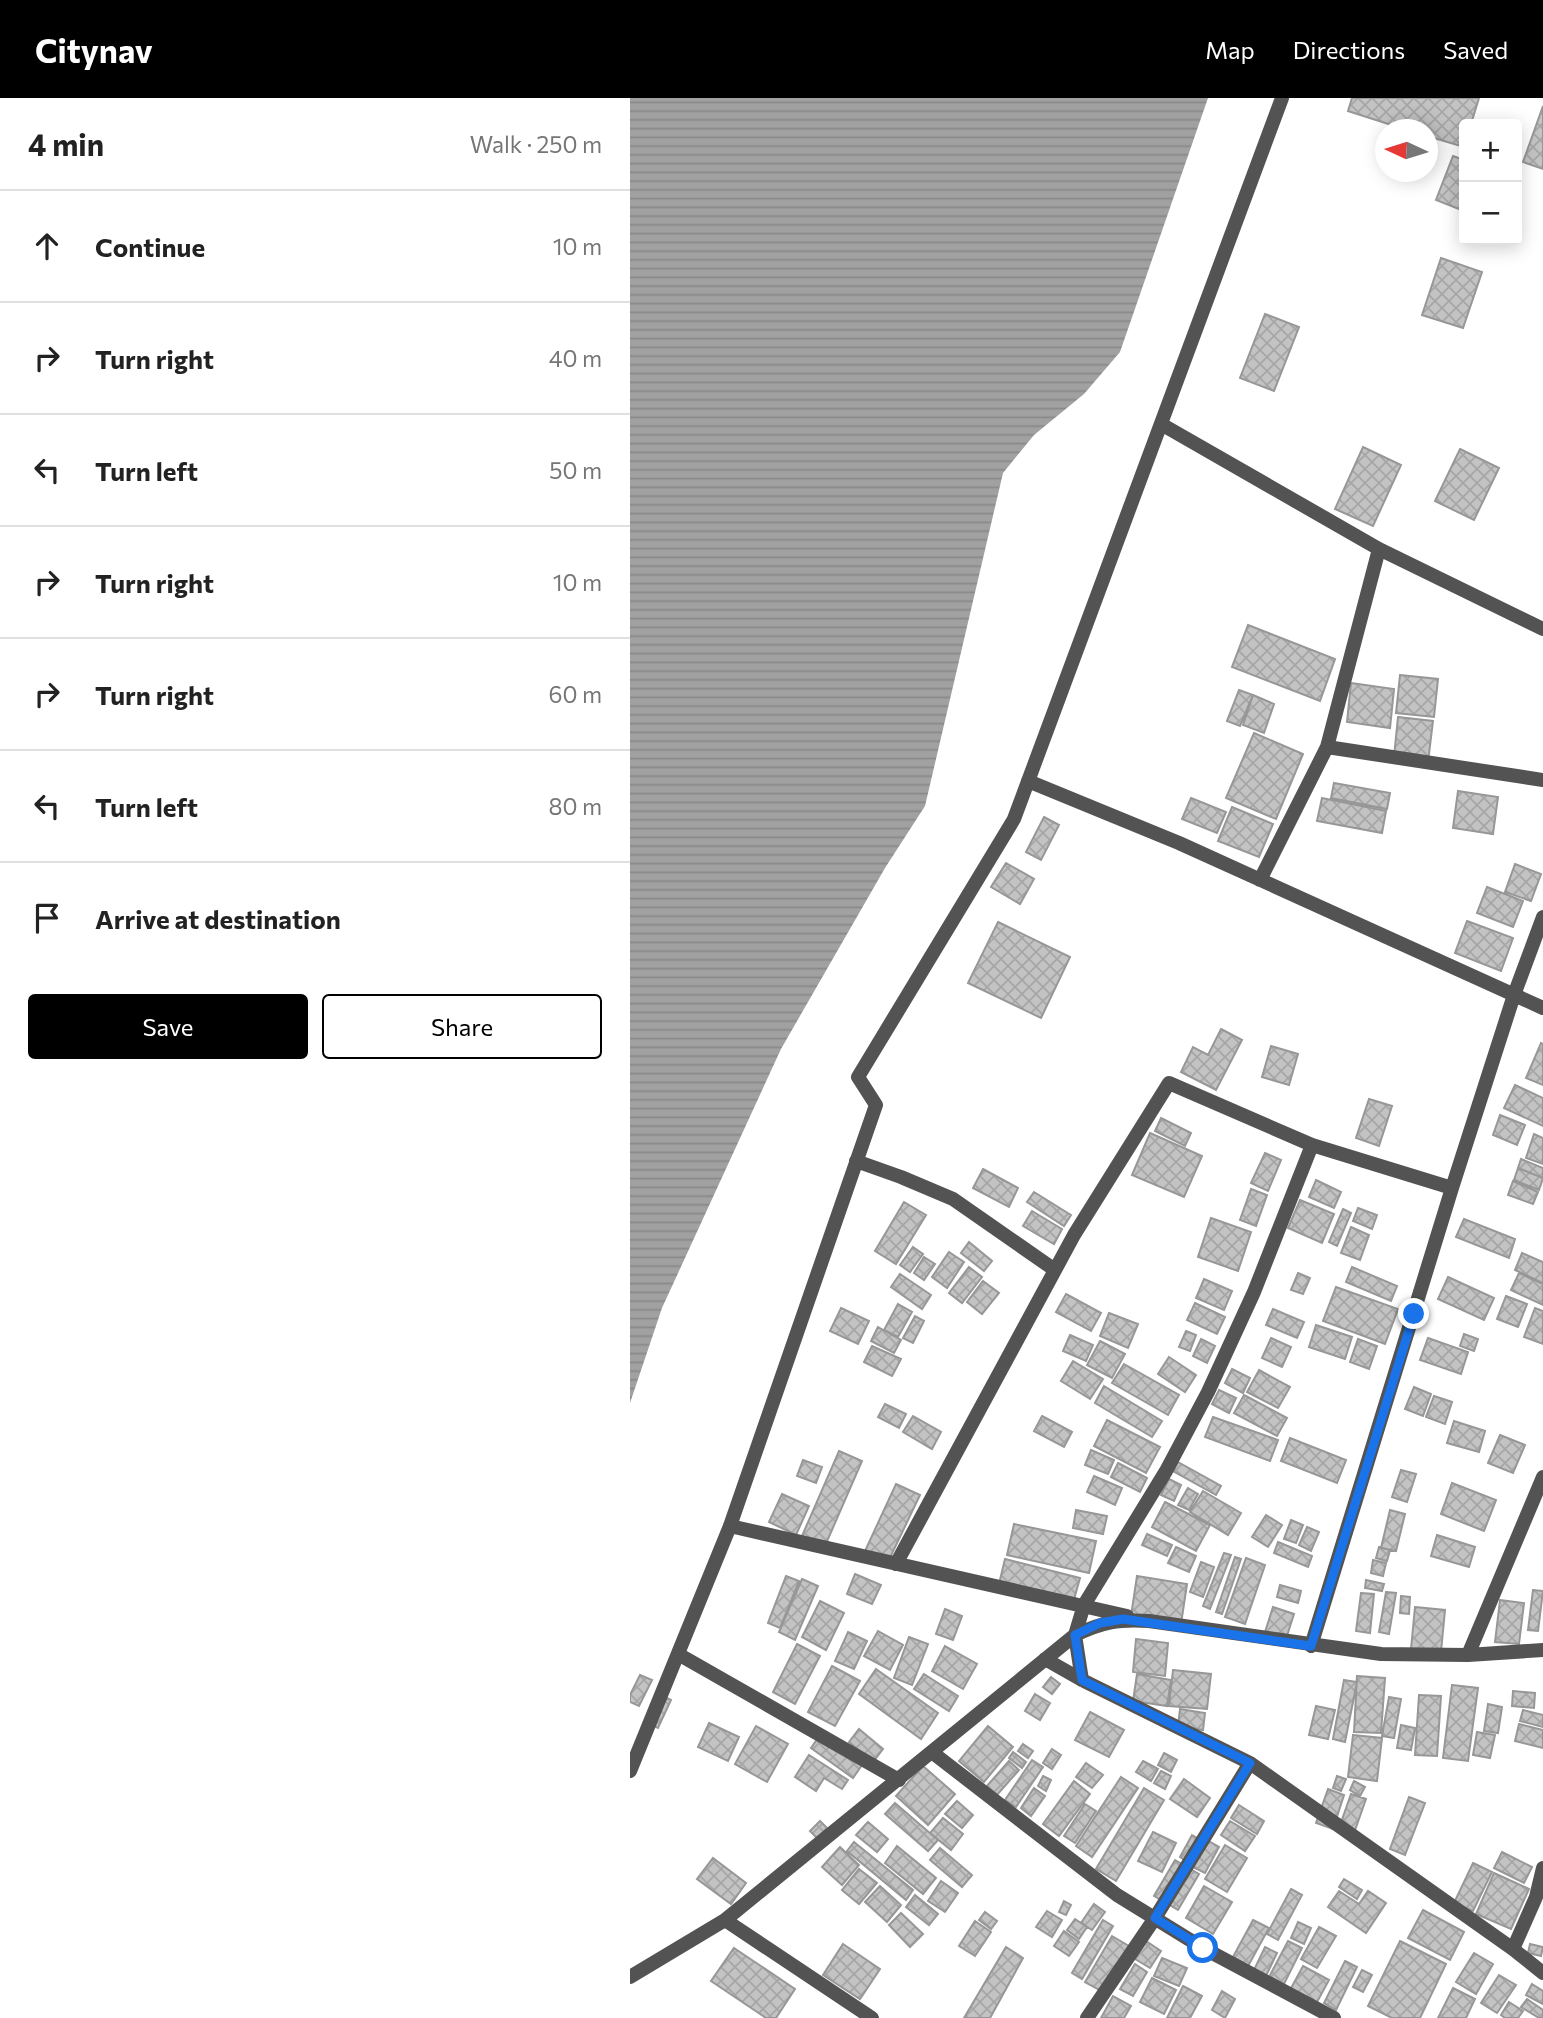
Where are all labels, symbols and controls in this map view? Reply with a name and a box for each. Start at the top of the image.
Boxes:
text: Citynav [35,29,153,70]
text: Map [1205,35,1255,64]
text: Directions [1293,35,1405,64]
text: Saved [1443,35,1508,64]
north arrow [1375,119,1438,182]
map controls [1459,119,1522,245]
button: + [1459,119,1522,182]
text: 4 min [28,125,104,162]
text: Walk · 250 m [470,130,602,158]
button: − [1459,182,1522,245]
icon: ahead [28,227,66,265]
text: Continue [95,231,205,262]
text: 10 m [553,232,602,260]
icon: right [28,339,66,377]
text: Turn right [95,343,214,374]
text: 40 m [549,344,602,372]
icon: left [28,451,66,489]
text: Turn left [95,455,198,486]
text: 50 m [549,456,602,484]
icon: right [28,563,66,601]
text: Turn right [95,567,214,598]
text: 10 m [553,568,602,596]
icon: right [28,675,66,713]
text: Turn right [95,679,214,710]
text: 60 m [549,680,602,708]
icon: left [28,787,66,825]
text: Turn left [95,791,198,822]
text: 80 m [549,792,602,820]
icon: arrive [28,899,66,937]
text: Arrive at destination [95,903,341,934]
button: Save [28,994,308,1059]
button: Share [322,994,602,1059]
route end [1398,1298,1429,1329]
route start [1187,1932,1218,1963]

